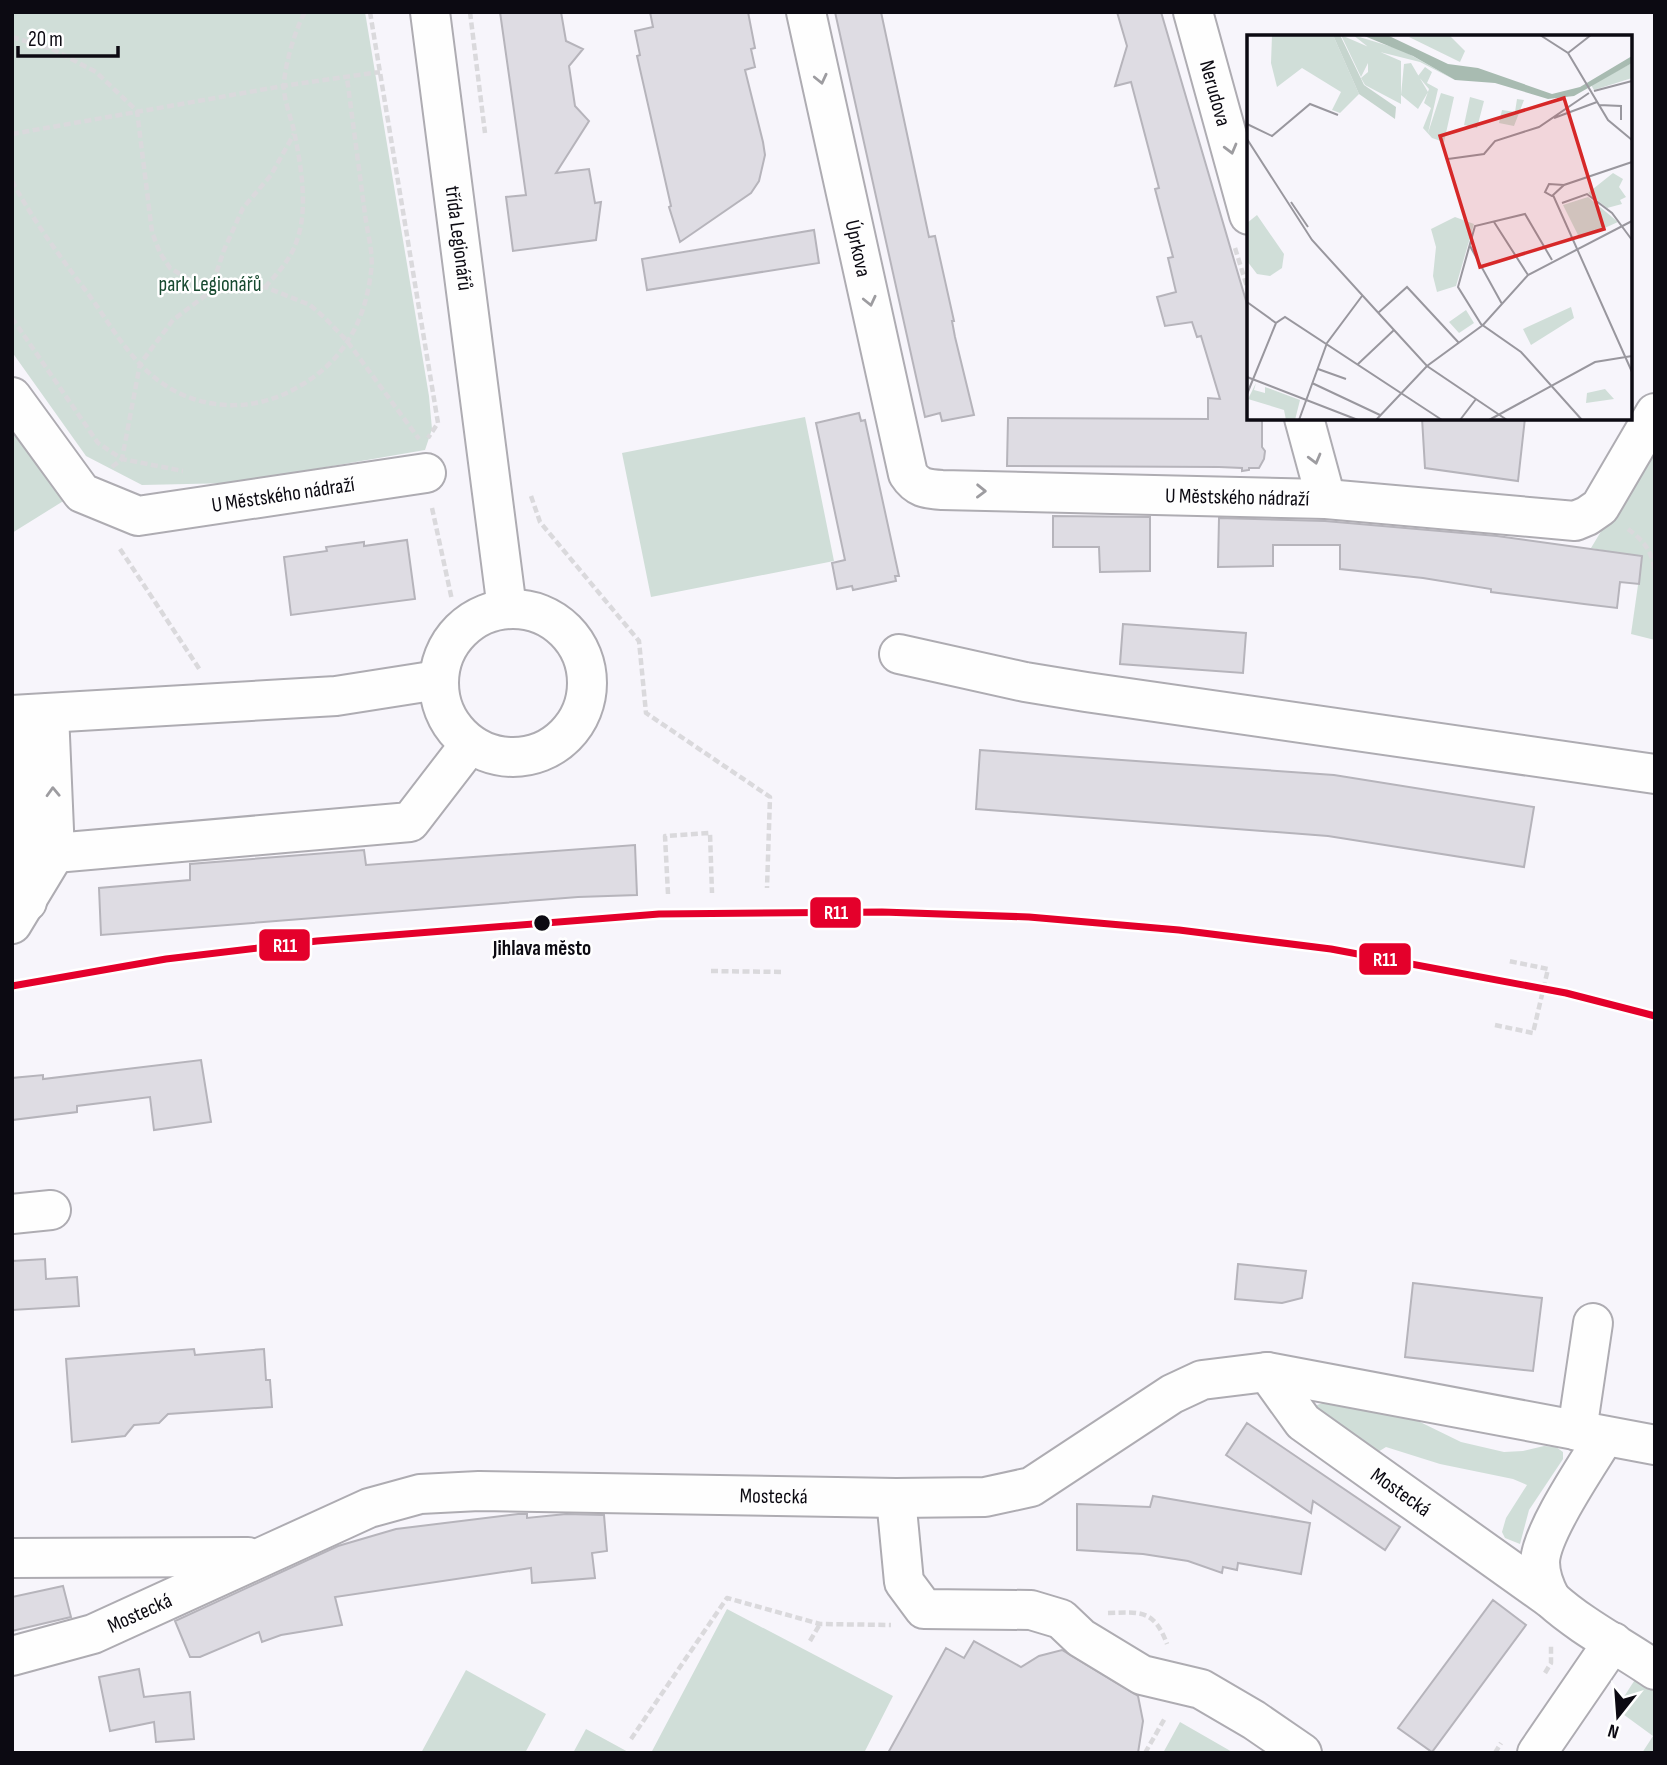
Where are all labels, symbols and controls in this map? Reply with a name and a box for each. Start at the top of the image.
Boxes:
scale bar [18,14,117,58]
text: 20 m [28,27,63,52]
inset map [1247,35,1632,420]
street label: Nerudova [1194,57,1236,129]
one-way arrow [812,73,827,85]
one-way arrow [1222,143,1237,155]
street label: třída Legionářů [440,184,478,292]
street label: Úprkova [839,218,876,279]
park label: park Legionářů [158,272,262,297]
one-way arrow [861,295,876,307]
one-way arrow [1307,452,1321,464]
street label: U Městského nádraží [210,472,356,518]
one-way arrow [976,483,987,499]
street label: U Městského nádraží [1165,483,1310,512]
one-way arrow [45,787,60,798]
line badge: R11 [809,896,862,929]
text: R11 [824,902,849,925]
marker: Jihlava město [532,913,552,933]
line badge: R11 [258,928,311,962]
text: R11 [273,935,298,958]
place label: Jihlava město [492,936,591,961]
line badge: R11 [1358,942,1412,976]
text: R11 [1373,949,1398,972]
street label: Mostecká [1366,1462,1436,1522]
street label: Mostecká [739,1483,808,1510]
street label: Mostecká [104,1588,176,1639]
north arrow [1583,1681,1653,1751]
text: N [1605,1718,1622,1743]

